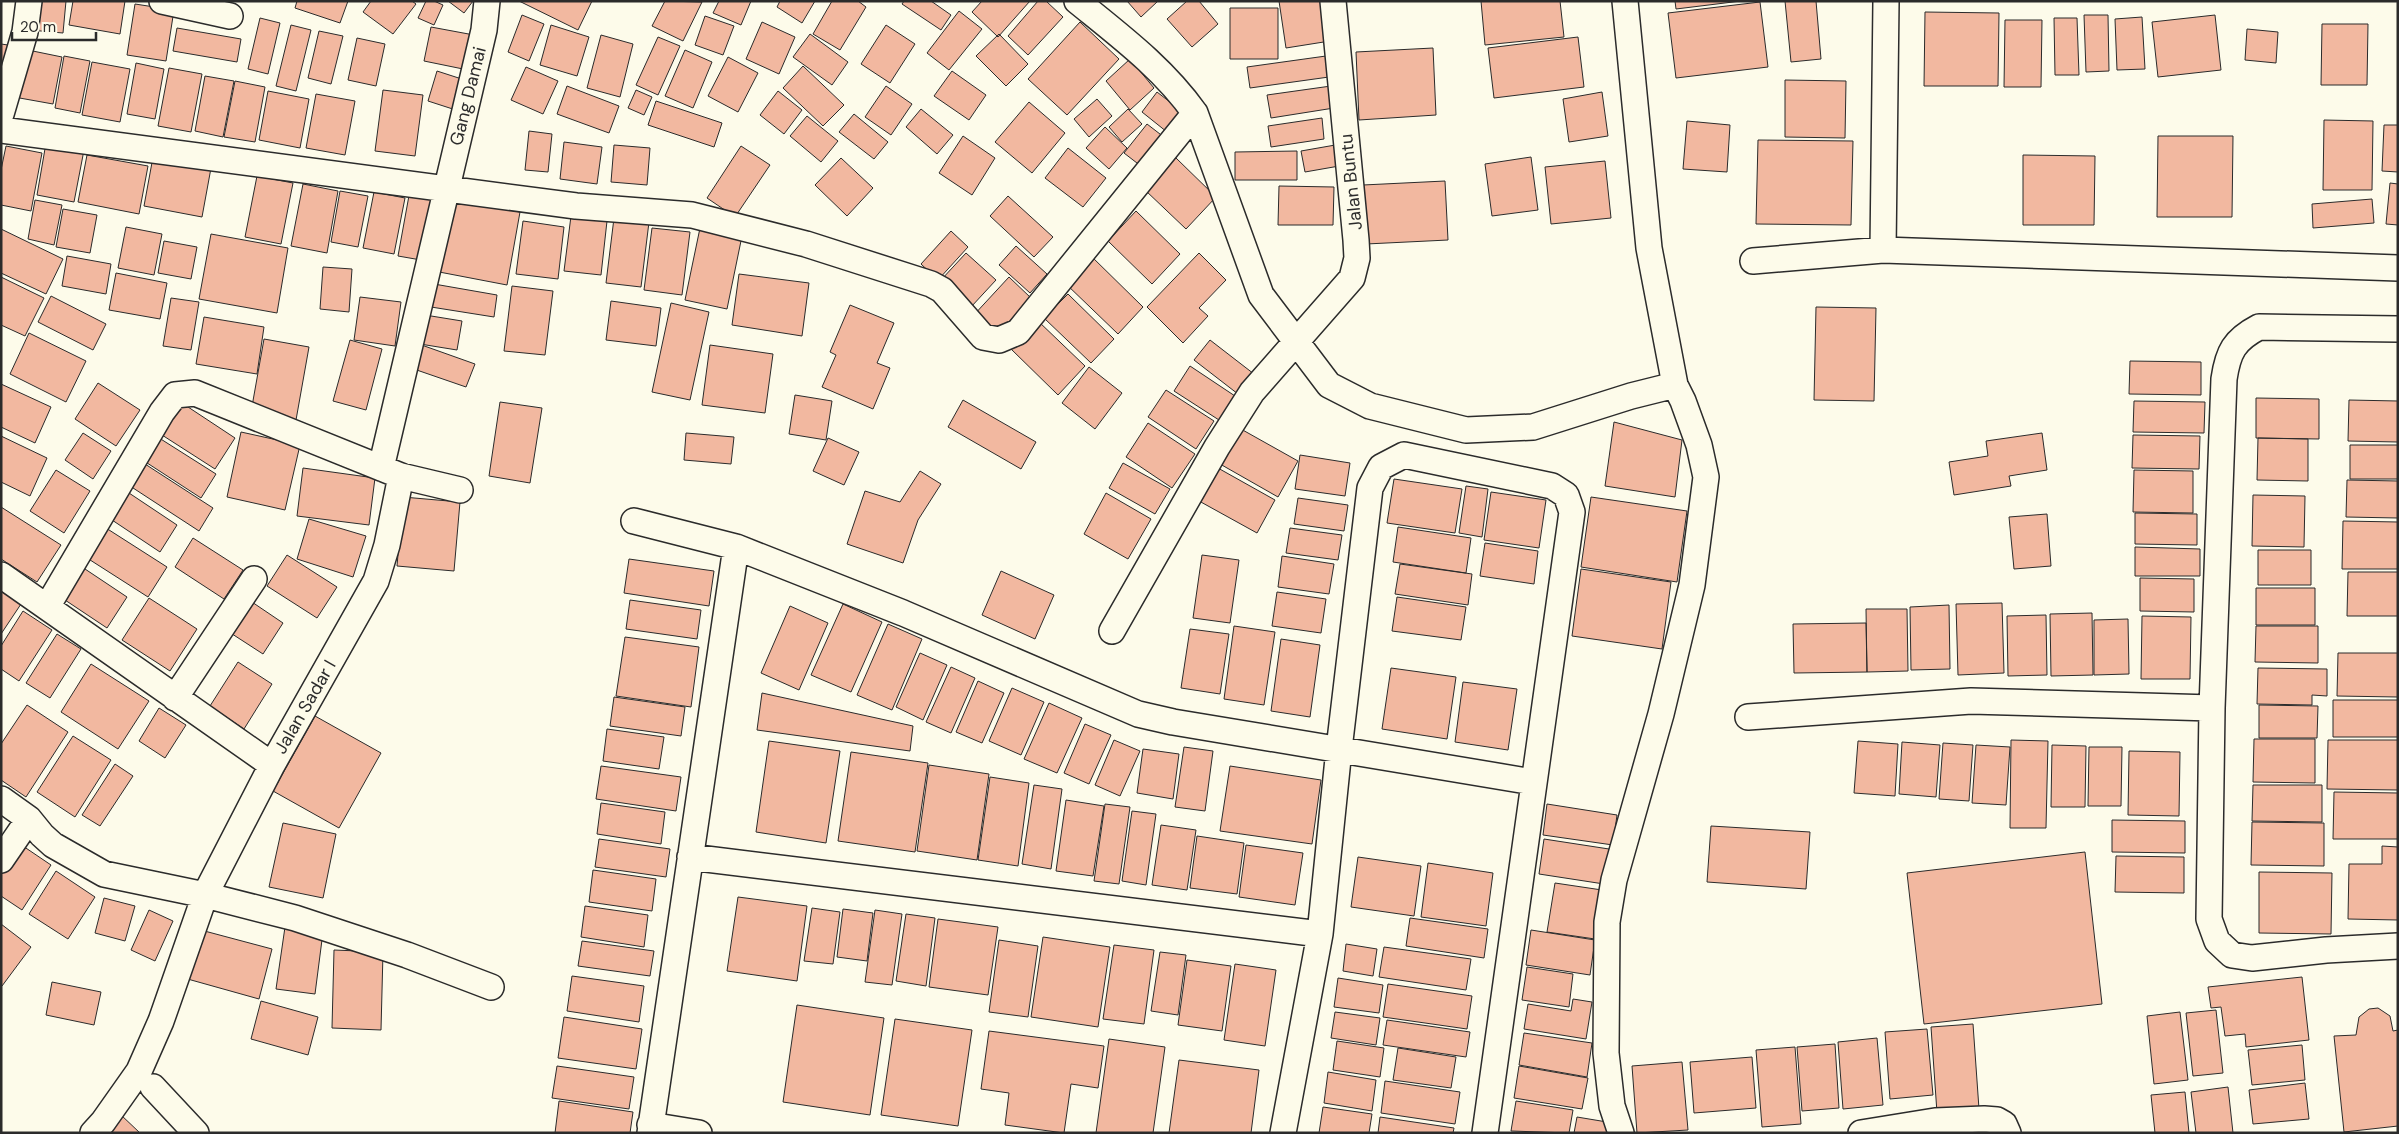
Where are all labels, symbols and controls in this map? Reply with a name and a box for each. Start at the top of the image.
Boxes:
scale bar [12,10,96,42]
text: 20 m [20,17,56,37]
street label: Gang Damai [444,44,492,148]
street label: Jalan Buntu [1334,133,1368,231]
street label: Jalan Sadar I [268,656,342,758]

